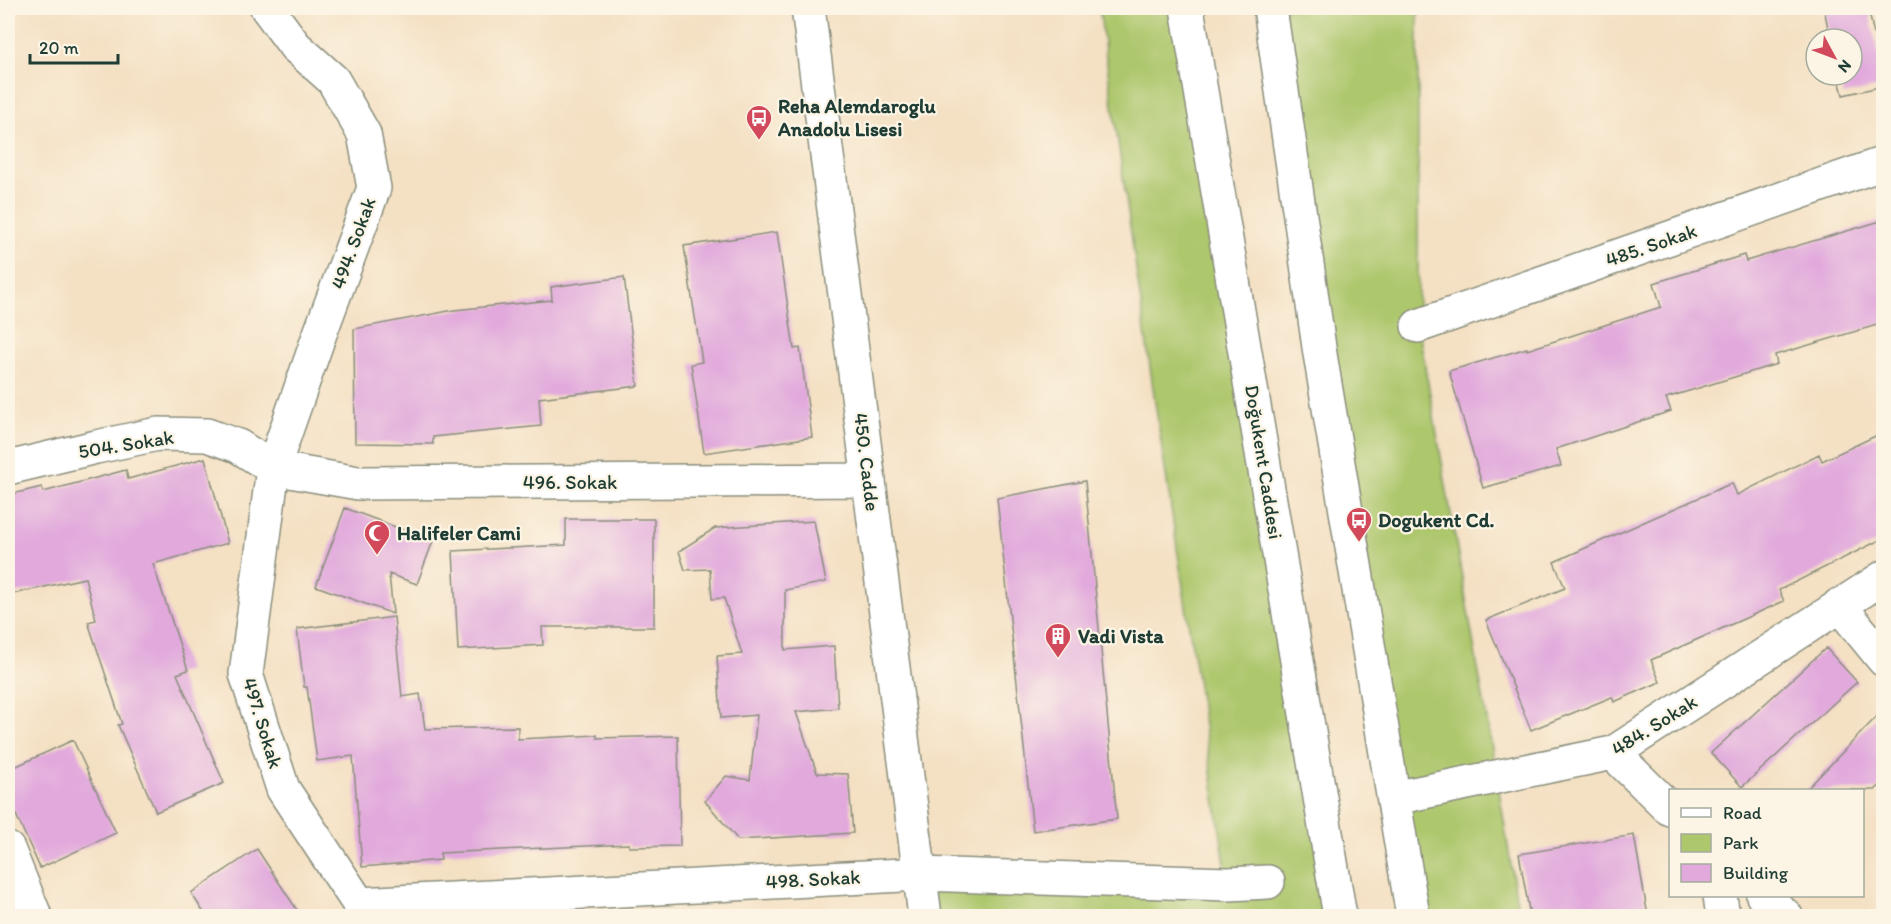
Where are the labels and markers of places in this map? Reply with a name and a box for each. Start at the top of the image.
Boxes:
place label: Reha Alemdaroglu Anadolu Lisesi [777,94,937,141]
bus stop icon: Reha Alemdaroglu Anadolu Lisesi [744,103,774,141]
bus stop icon: Dogukent Cd. [1344,505,1374,543]
place label: Dogukent Cd. [1378,508,1494,533]
mosque icon: Halifeler Cami [362,518,392,556]
place label: Halifeler Cami [397,521,521,545]
building icon: Vadi Vista [1043,621,1073,659]
place label: Vadi Vista [1078,624,1164,648]

